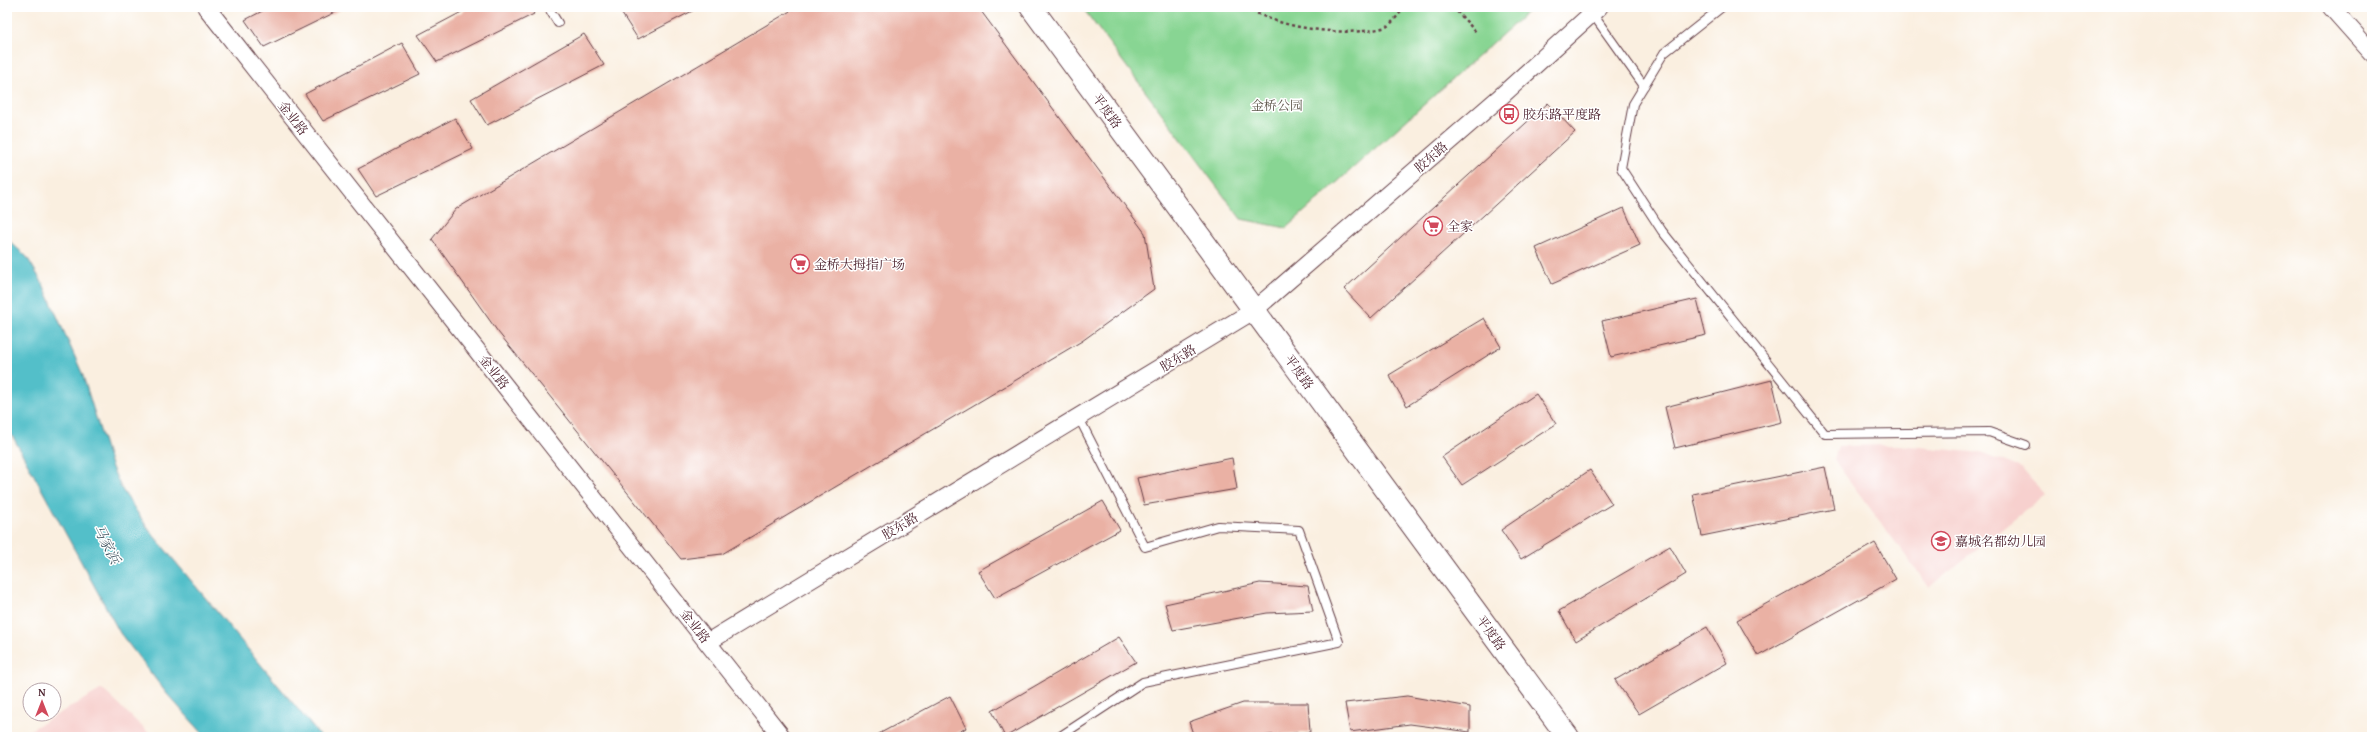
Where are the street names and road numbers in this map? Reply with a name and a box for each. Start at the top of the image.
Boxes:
street label: 平度路 [1088,90,1126,132]
street label: 金业路 [274,97,312,139]
street label: 胶东路 [1410,137,1452,177]
street label: 胶东路 [1156,340,1200,376]
street label: 金业路 [475,351,513,393]
street label: 平度路 [1280,351,1318,393]
street label: 胶东路 [878,508,922,544]
street label: 金业路 [676,605,714,647]
street label: 平度路 [1472,612,1510,654]

